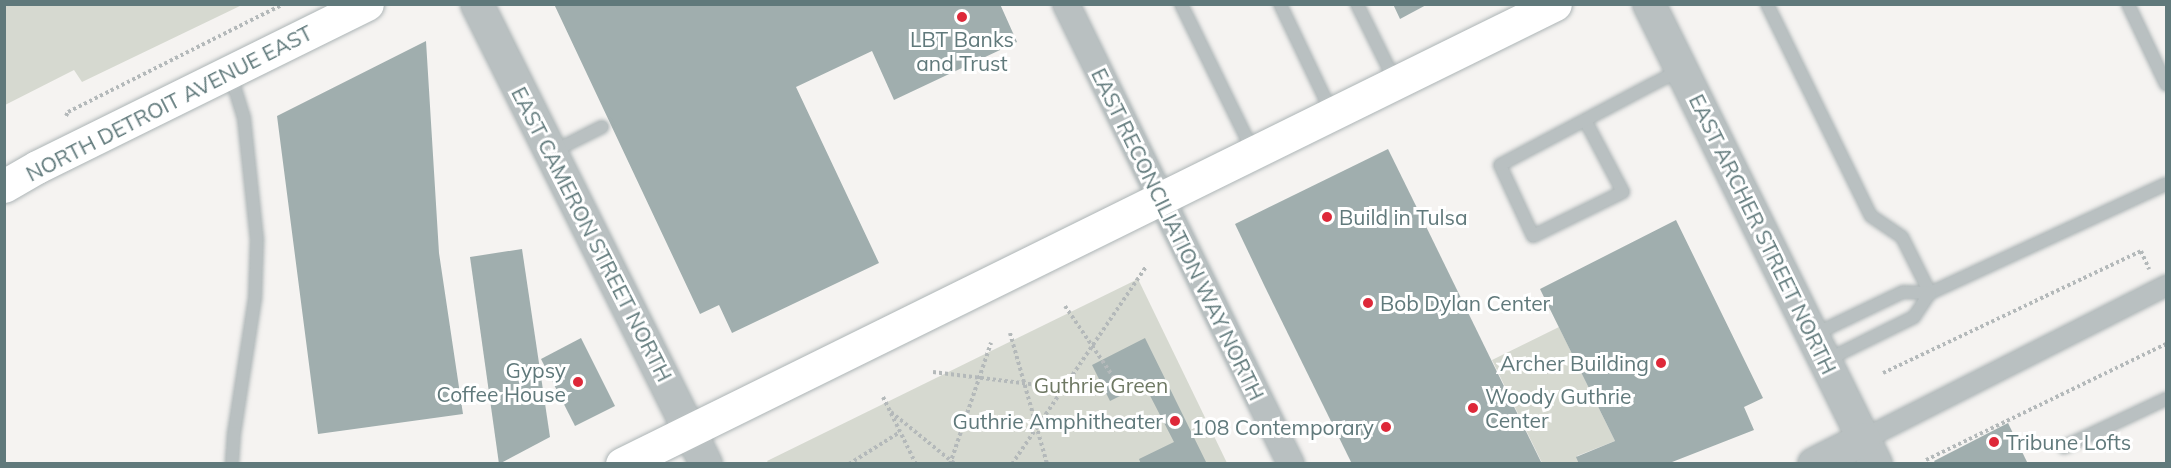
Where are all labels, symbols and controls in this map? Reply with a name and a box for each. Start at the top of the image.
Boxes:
marker: LBT Banks and Trust [955,10,969,24]
street label: NORTH DETROIT AVENUE EAST [22,20,316,186]
place label: LBT Banks and Trust [910,26,1014,76]
street label: EAST RECONCILIATION WAY NORTH [1086,64,1270,404]
street label: EAST CAMERON STREET NORTH [506,82,678,386]
street label: EAST ARCHER STREET NORTH [1684,90,1842,378]
place label: Build in Tulsa [1339,204,1468,230]
marker: Build in Tulsa [1320,210,1334,224]
place label: Bob Dylan Center [1380,290,1550,316]
marker: Bob Dylan Center [1361,296,1375,310]
place label: Archer Building [1500,350,1649,376]
marker: Archer Building [1654,356,1668,370]
place label: Gypsy Coffee House [437,357,566,407]
park label: Guthrie Green [1034,372,1168,398]
marker: Gypsy Coffee House [571,375,585,389]
place label: Woody Guthrie Center [1485,383,1632,433]
marker: Woody Guthrie Center [1466,401,1480,415]
place label: Guthrie Amphitheater [953,408,1163,434]
marker: Guthrie Amphitheater [1168,414,1182,428]
place label: 108 Contemporary [1192,414,1374,440]
marker: 108 Contemporary [1379,420,1393,434]
place label: Tribune Lofts [2006,429,2131,455]
marker: Tribune Lofts [1987,435,2001,449]

